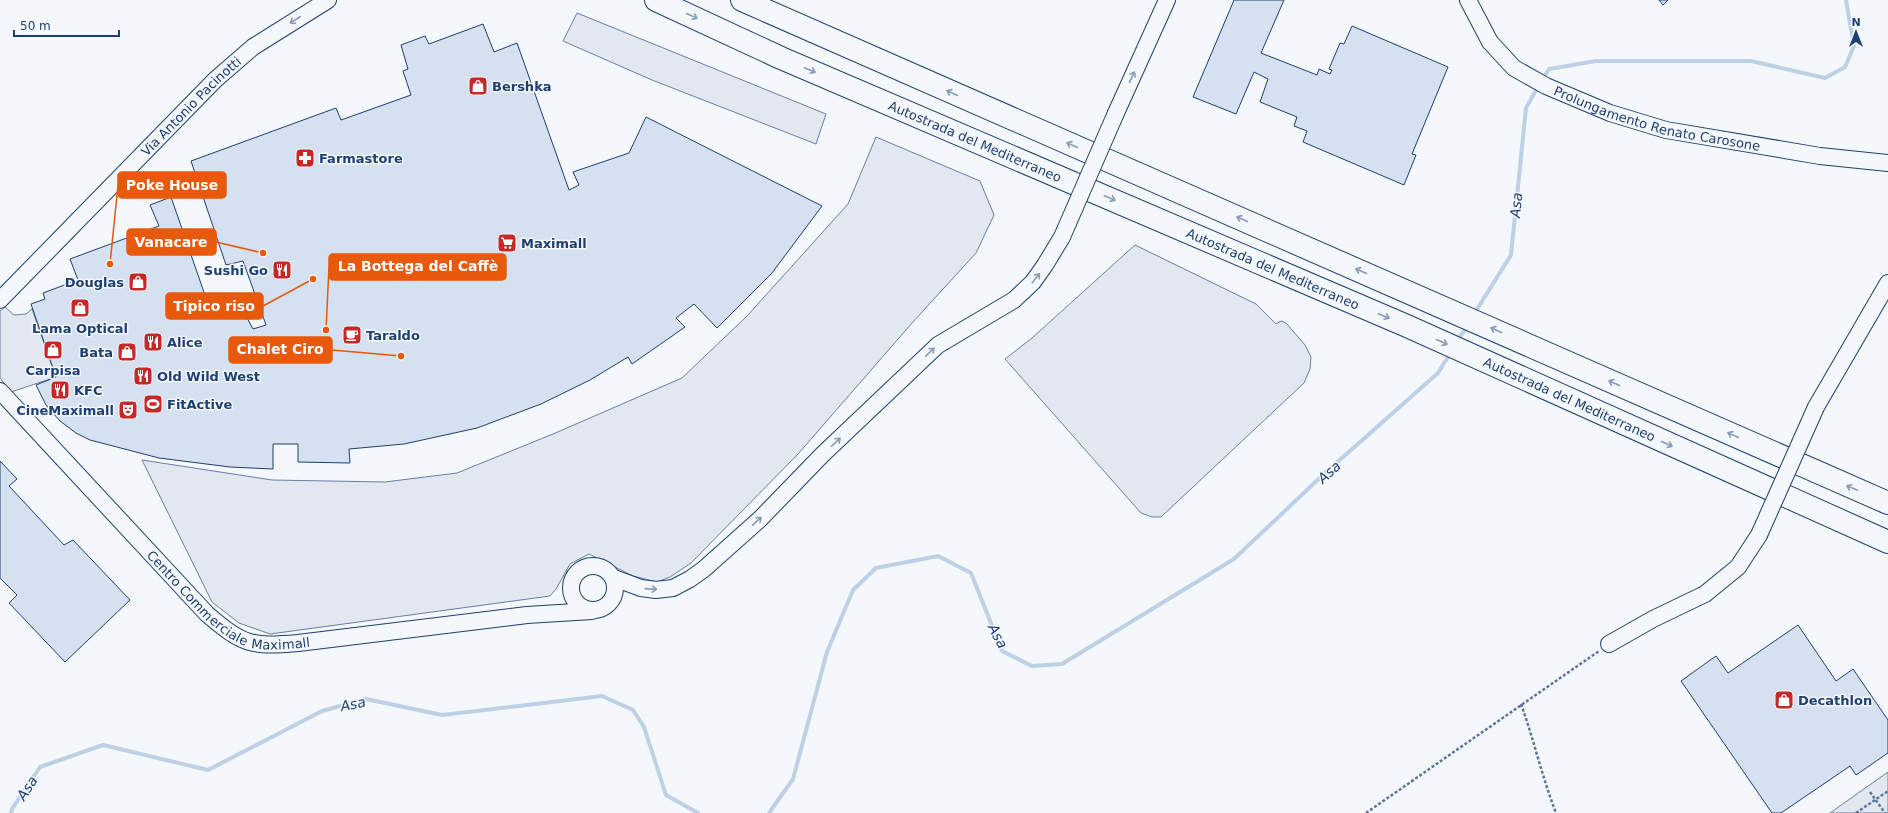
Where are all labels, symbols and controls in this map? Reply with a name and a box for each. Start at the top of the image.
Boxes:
scale bar [14,12,119,38]
north arrow [1836,12,1876,52]
one-way arrow [685,13,697,20]
one-way arrow [290,16,301,24]
text: N [1851,16,1861,29]
text: 50 m [20,19,51,33]
street label: Via Antonio Pacinotti [138,54,244,159]
one-way arrow [803,67,815,74]
one-way arrow [1129,71,1136,83]
shop icon: Bershka [467,75,489,97]
place label: Bershka [492,79,552,94]
street label: Prolungamento Renato Carosone [1552,83,1761,153]
one-way arrow [947,89,959,96]
street label: Autostrada del Mediterraneo [886,97,1064,185]
one-way arrow [1066,141,1078,148]
pharmacy icon: Farmastore [294,147,316,169]
place label: Farmastore [319,151,403,166]
callout: Poke House [118,172,226,198]
text: Poke House [126,177,218,193]
water label: Asa [1507,192,1525,219]
one-way arrow [1103,195,1115,203]
one-way arrow [1236,215,1248,222]
street label: Autostrada del Mediterraneo [1184,225,1362,312]
callout: Vanacare [127,229,216,255]
supermarket icon: Maximall [496,232,518,254]
text: Vanacare [134,234,208,250]
place label: Maximall [521,236,587,251]
callout: La Bottega del Caffè [329,254,506,280]
text: La Bottega del Caffè [338,258,498,274]
restaurant icon: Sushi Go [271,259,293,281]
place label: Sushi Go [204,263,268,278]
one-way arrow [1356,267,1368,274]
shop icon: Douglas [127,271,149,293]
one-way arrow [1031,272,1040,283]
place label: Douglas [65,275,124,290]
callout: Tipico riso [166,293,263,319]
shop icon: Lama Optical [69,297,91,319]
text: Tipico riso [173,298,255,314]
one-way arrow [1377,312,1389,320]
place label: Lama Optical [32,321,128,336]
cafe icon: Taraldo [341,324,363,346]
one-way arrow [1491,326,1503,333]
place label: Taraldo [366,328,420,343]
restaurant icon: Alice [142,331,164,353]
place label: Alice [167,335,203,350]
callout: Chalet Ciro [229,337,332,363]
shop icon: Carpisa [42,339,64,361]
one-way arrow [1436,339,1448,346]
shop icon: Bata [116,341,138,363]
text: Chalet Ciro [236,341,324,357]
place label: Bata [79,345,113,360]
one-way arrow [925,347,935,357]
street label: Autostrada del Mediterraneo [1481,354,1658,444]
place label: Carpisa [26,363,81,378]
restaurant icon: Old Wild West [132,365,154,387]
place label: Old Wild West [157,369,260,384]
one-way arrow [1609,378,1621,386]
restaurant icon: KFC [49,379,71,401]
place label: KFC [74,383,103,398]
sports icon: FitActive [142,393,164,415]
place label: FitActive [167,397,232,412]
theatre icon: CineMaximall [117,399,139,421]
place label: CineMaximall [16,403,114,418]
one-way arrow [1727,431,1739,439]
one-way arrow [831,437,841,446]
one-way arrow [1661,441,1673,448]
water label: Asa [1313,458,1344,487]
one-way arrow [1847,483,1859,491]
one-way arrow [752,517,762,526]
street label: Centro Commerciale Maximall [144,547,311,652]
one-way arrow [644,586,657,593]
water label: Asa [985,620,1011,651]
shop icon: Decathlon [1773,689,1795,711]
place label: Decathlon [1798,693,1872,708]
water label: Asa [338,694,367,714]
water label: Asa [13,773,41,804]

